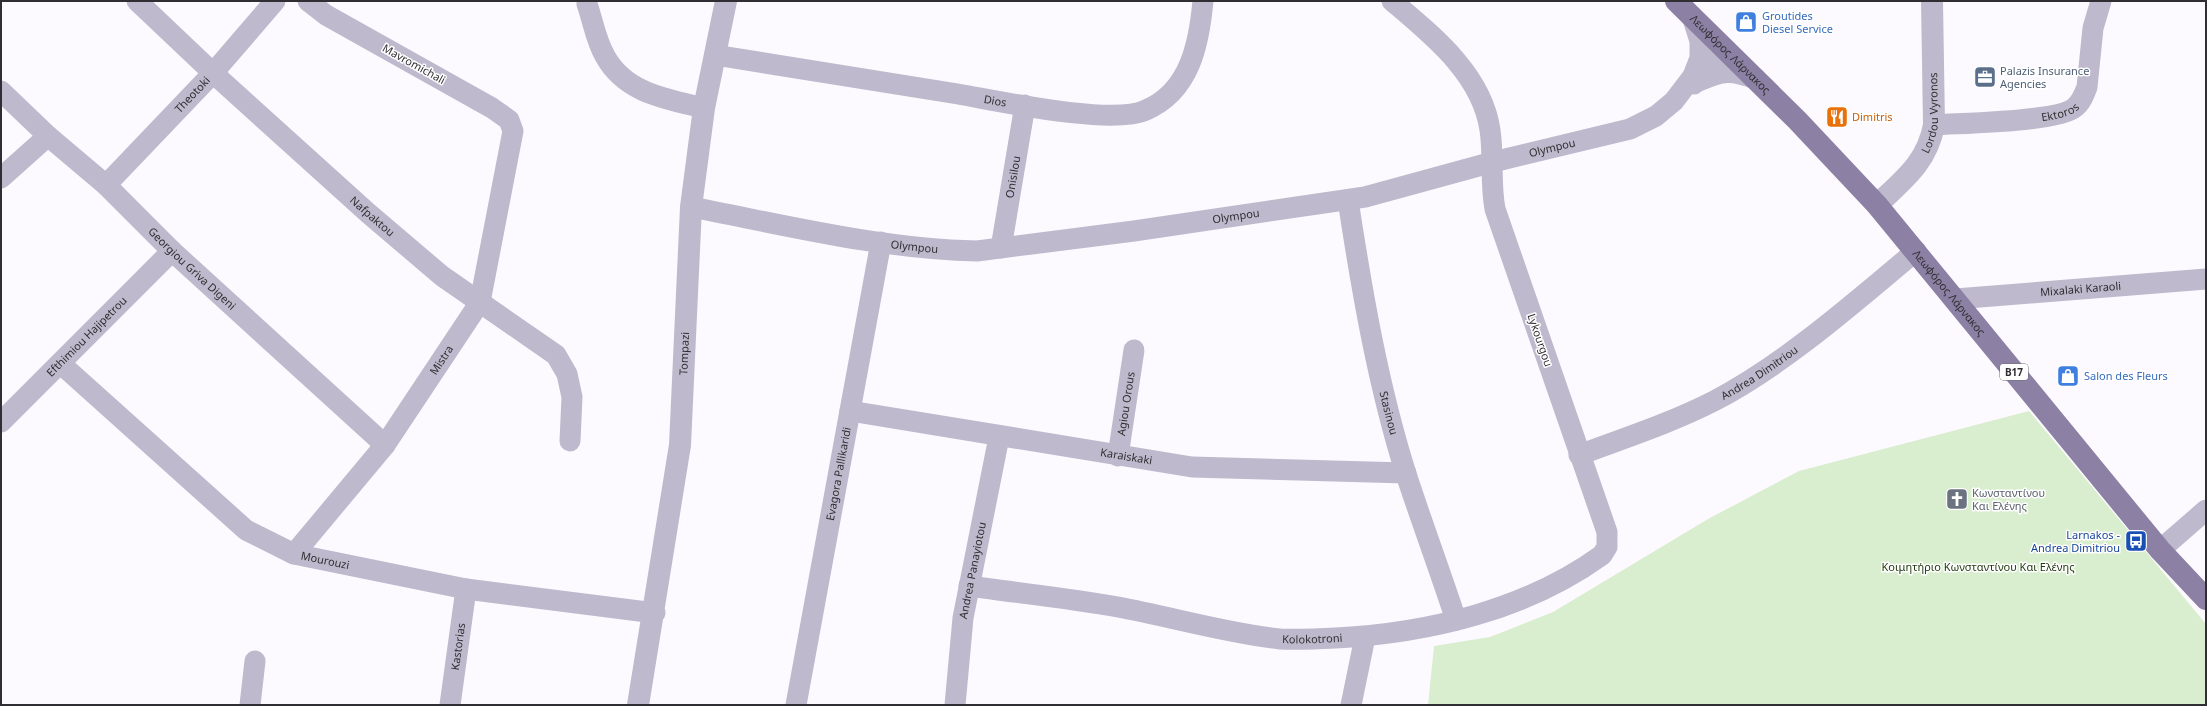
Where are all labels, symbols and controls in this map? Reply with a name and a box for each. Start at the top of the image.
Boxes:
place label: Groutides Diesel Service [1762,8,1833,36]
shop icon: Groutides Diesel Service [1733,9,1759,35]
street label: Λεωφόρος Λάρνακος [1687,11,1774,97]
street label: Mavromichali [380,40,448,87]
place label: Palazis Insurance Agencies [2000,63,2089,91]
office icon: Palazis Insurance Agencies [1972,64,1998,90]
street label: Lordou Vyronos [1917,72,1941,156]
street label: Theotoki [171,73,213,116]
street label: Dios [983,91,1008,110]
street label: Ektoros [2040,99,2082,124]
restaurant icon: Dimitris [1824,104,1850,130]
place label: Dimitris [1852,109,1893,124]
street label: Olympou [1527,134,1577,160]
street label: Onisilou [1001,155,1023,199]
street label: Nafpaktou [347,192,398,240]
street label: Olympou [1211,205,1260,226]
street label: Georgiou Griva Digeni [145,224,240,313]
street label: Olympou [890,236,939,256]
street label: Λεωφόρος Λάρνακος [1910,246,1989,339]
street label: Mixalaki Karaoli [2039,278,2122,299]
street label: Efthimiou Hajipetrou [43,293,130,380]
street label: Lykourgou [1524,311,1557,368]
street label: Tompazi [675,331,692,375]
street label: Mistra [426,342,456,377]
street label: Andrea Dimitriou [1718,342,1801,403]
shop icon: Salon des Fleurs [2055,363,2081,389]
road number: B17 [2000,364,2028,380]
place label: Salon des Fleurs [2084,368,2168,383]
street label: Agiou Orous [1113,370,1138,437]
street label: Stasinou [1377,390,1402,436]
street label: Evagora Pallikaridi [822,426,854,522]
street label: Karaiskaki [1099,444,1153,467]
place label: Κωνσταντίνου Και Ελένης [1972,485,2045,513]
church icon: Κωνσταντίνου Και Ελένης [1944,486,1970,512]
street label: Andrea Panayiotou [955,520,989,620]
place label: Larnakos - Andrea Dimitriou [2031,527,2120,555]
bus stop icon: Larnakos - Andrea Dimitriou [2123,528,2149,554]
street label: Mourouzi [300,548,351,572]
park label: Κοιμητήριο Κωνσταντίνου Και Ελένης [1881,559,2075,574]
street label: Kastorias [447,622,468,671]
street label: Kolokotroni [1282,630,1343,646]

